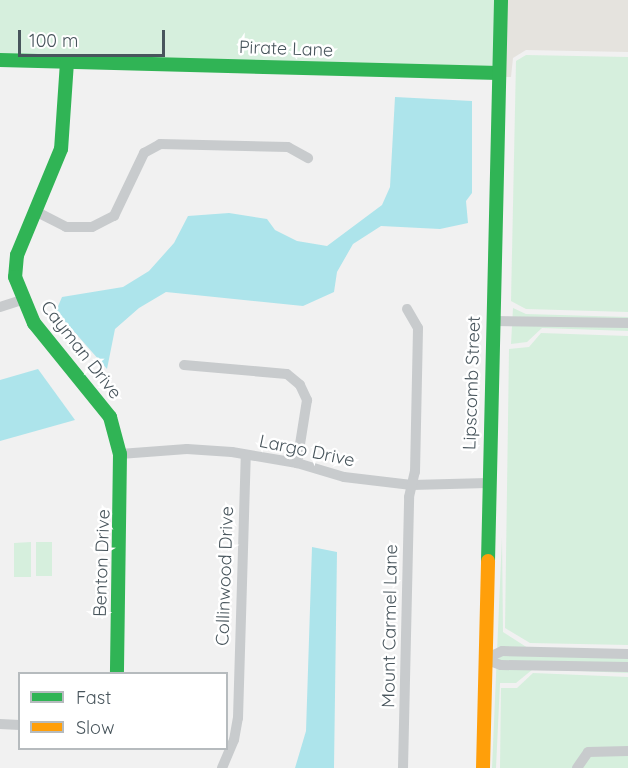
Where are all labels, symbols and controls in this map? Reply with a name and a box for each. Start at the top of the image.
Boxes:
scale bar [21,18,168,56]
text: 100 m [29,29,78,52]
street label: Pirate Lane [238,37,334,61]
street label: Cayman Drive [36,297,126,403]
street label: Lipscomb Street [459,315,485,451]
street label: Largo Drive [257,430,357,472]
street label: Collinwood Drive [212,506,238,646]
street label: Benton Drive [89,509,115,617]
street label: Mount Carmel Lane [378,544,402,708]
legend [18,672,228,750]
text: Fast [76,686,111,709]
text: Slow [76,716,114,739]

